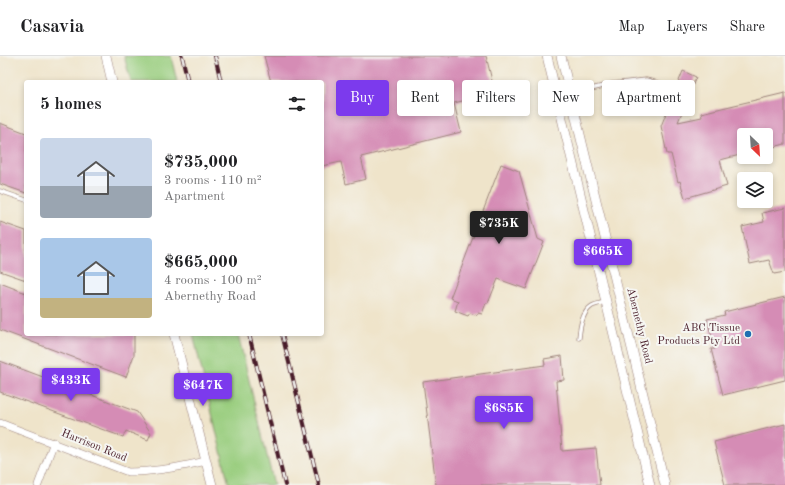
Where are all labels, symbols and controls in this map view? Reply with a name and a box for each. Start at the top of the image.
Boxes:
text: Casavia [20,18,84,37]
text: Map [619,20,645,34]
text: Layers [667,20,708,34]
text: Share [730,20,765,34]
chip: Buy [336,80,389,116]
chip: Rent [397,80,454,116]
chip: Filters [462,80,530,116]
chip: New [538,80,594,116]
chip: Apartment [602,80,695,116]
icon: filters [286,93,308,115]
text: 5 homes [40,96,102,113]
north arrow [737,128,773,164]
map controls [737,128,773,208]
icon: home [72,154,120,202]
text: $735,000 [164,154,238,171]
button: layers [737,172,773,208]
text: 3 rooms · 110 m² [164,174,262,187]
text: Apartment [164,190,225,203]
pin: $735K [471,211,527,245]
text: $735K [479,217,519,230]
pin: $665K [575,239,631,273]
text: $665K [583,245,623,258]
icon: home [72,254,120,302]
text: $665,000 [164,254,238,271]
text: 4 rooms · 100 m² [164,274,262,287]
street label: Abernethy Road [624,287,654,365]
text: Abernethy Road [164,290,256,303]
place label: ABC Tissue Products Pty Ltd [657,323,740,347]
marker: ABC Tissue Products Pty Ltd [743,329,753,339]
pin: $433K [43,368,99,402]
pin: $647K [175,373,231,407]
text: $433K [51,374,91,387]
text: $647K [183,379,223,392]
pin: $685K [476,396,532,430]
text: $685K [484,402,524,415]
street label: Harrison Road [60,428,129,464]

